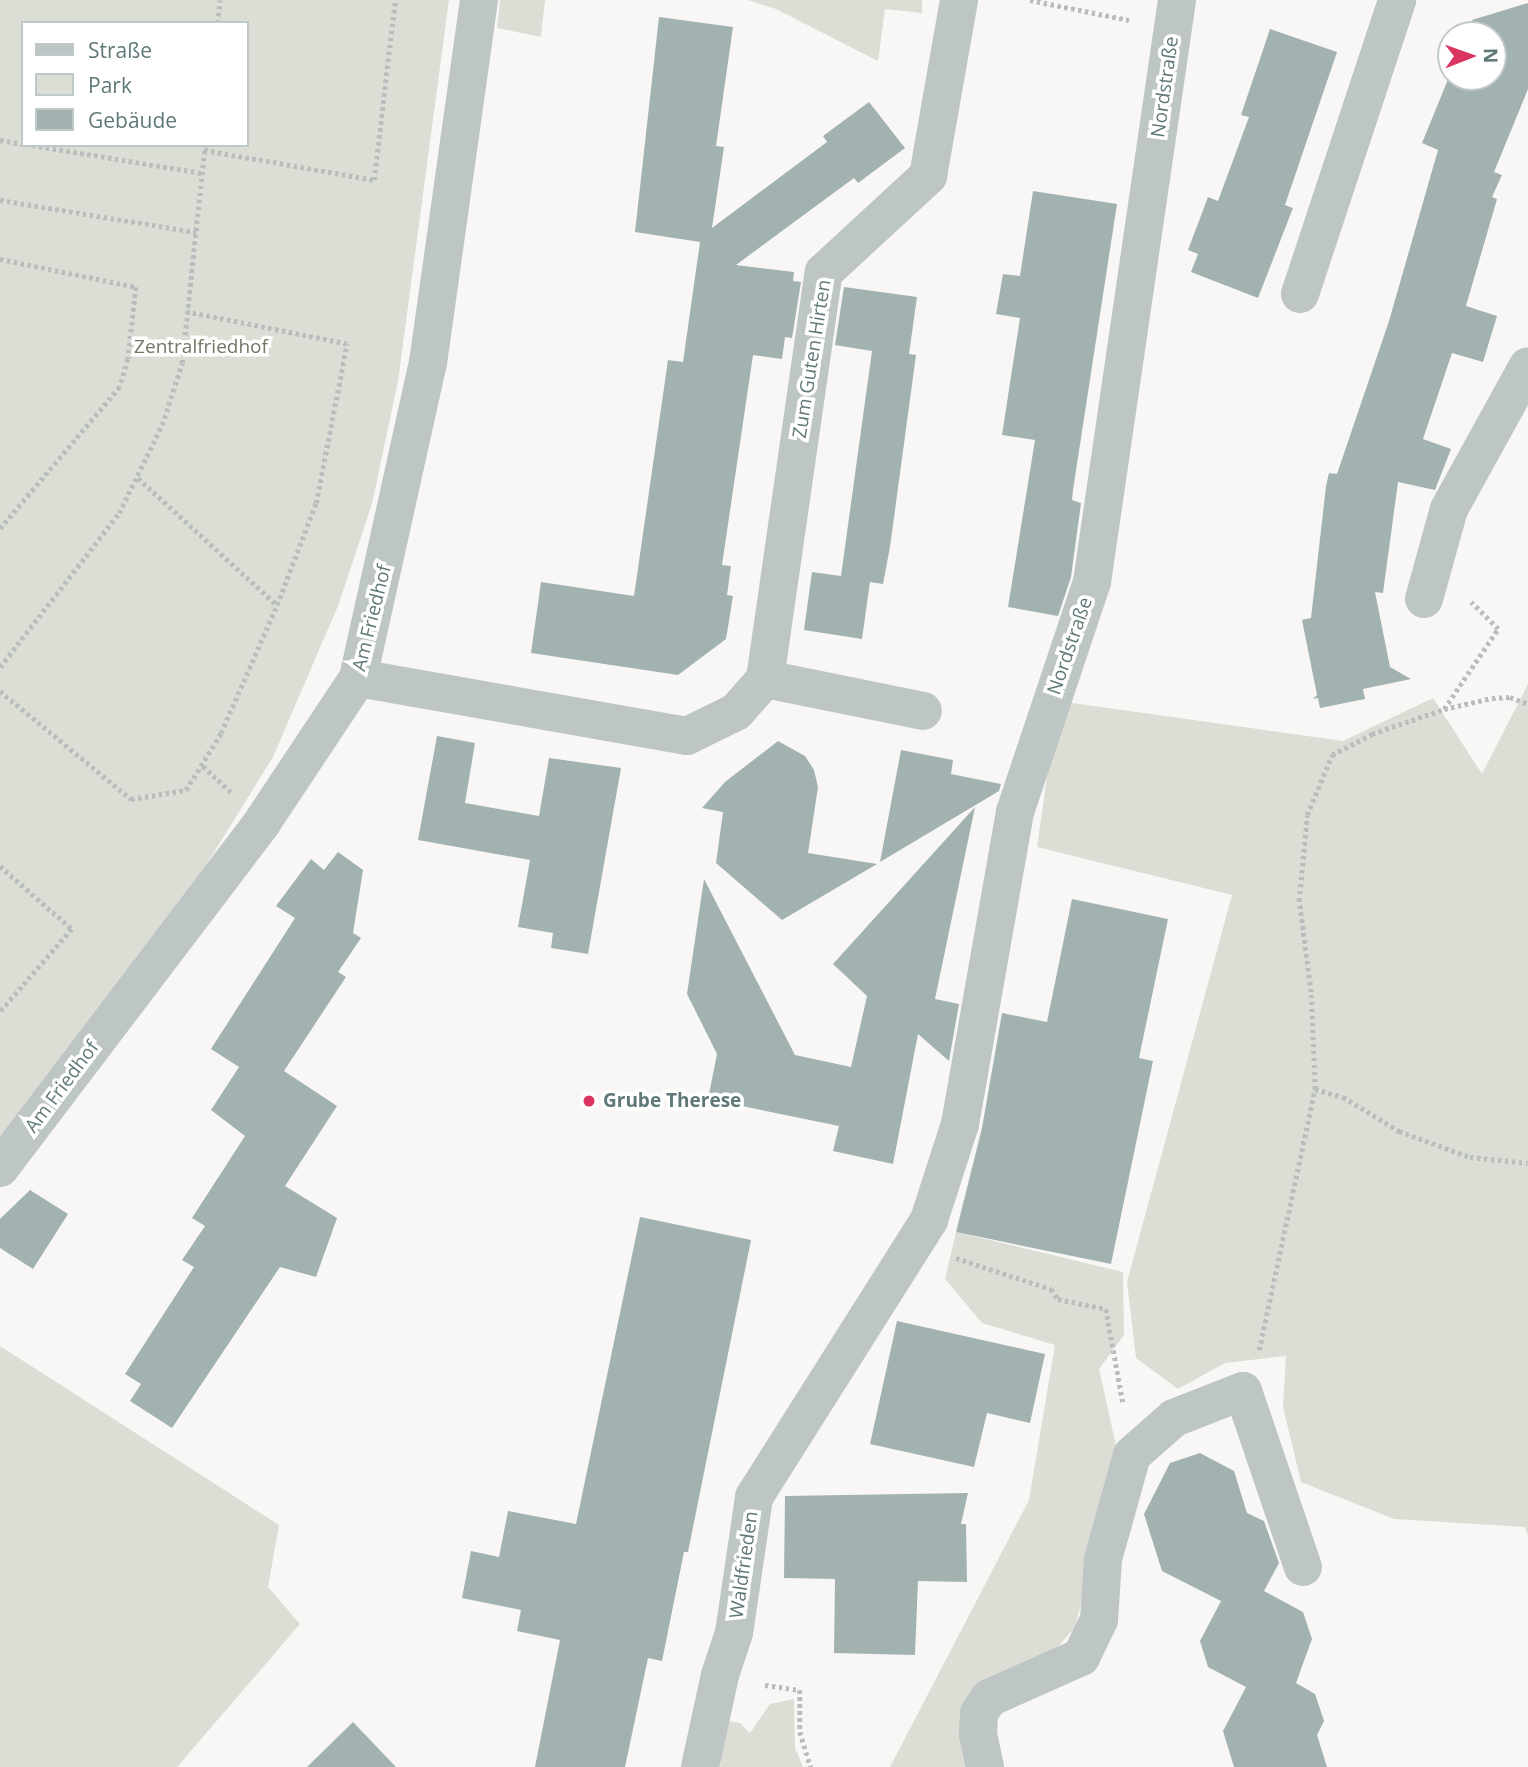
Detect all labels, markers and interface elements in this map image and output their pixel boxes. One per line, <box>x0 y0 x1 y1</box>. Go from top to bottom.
legend <box>21 21 248 147</box>
north arrow <box>1437 21 1507 91</box>
street label: Nordstraße <box>1147 35 1183 139</box>
text: Straße <box>88 36 152 64</box>
text: N <box>1478 48 1504 64</box>
text: Park <box>88 71 132 99</box>
text: Gebäude <box>88 106 177 134</box>
street label: Zum Guten Hirten <box>788 278 836 440</box>
park label: Zentralfriedhof <box>134 336 268 358</box>
street label: Am Friedhof <box>348 563 396 673</box>
street label: Nordstraße <box>1043 594 1097 698</box>
street label: Am Friedhof <box>20 1037 104 1137</box>
place label: Grube Therese <box>603 1090 741 1112</box>
marker: Grube Therese <box>581 1093 597 1109</box>
street label: Waldfrieden <box>725 1510 763 1620</box>

